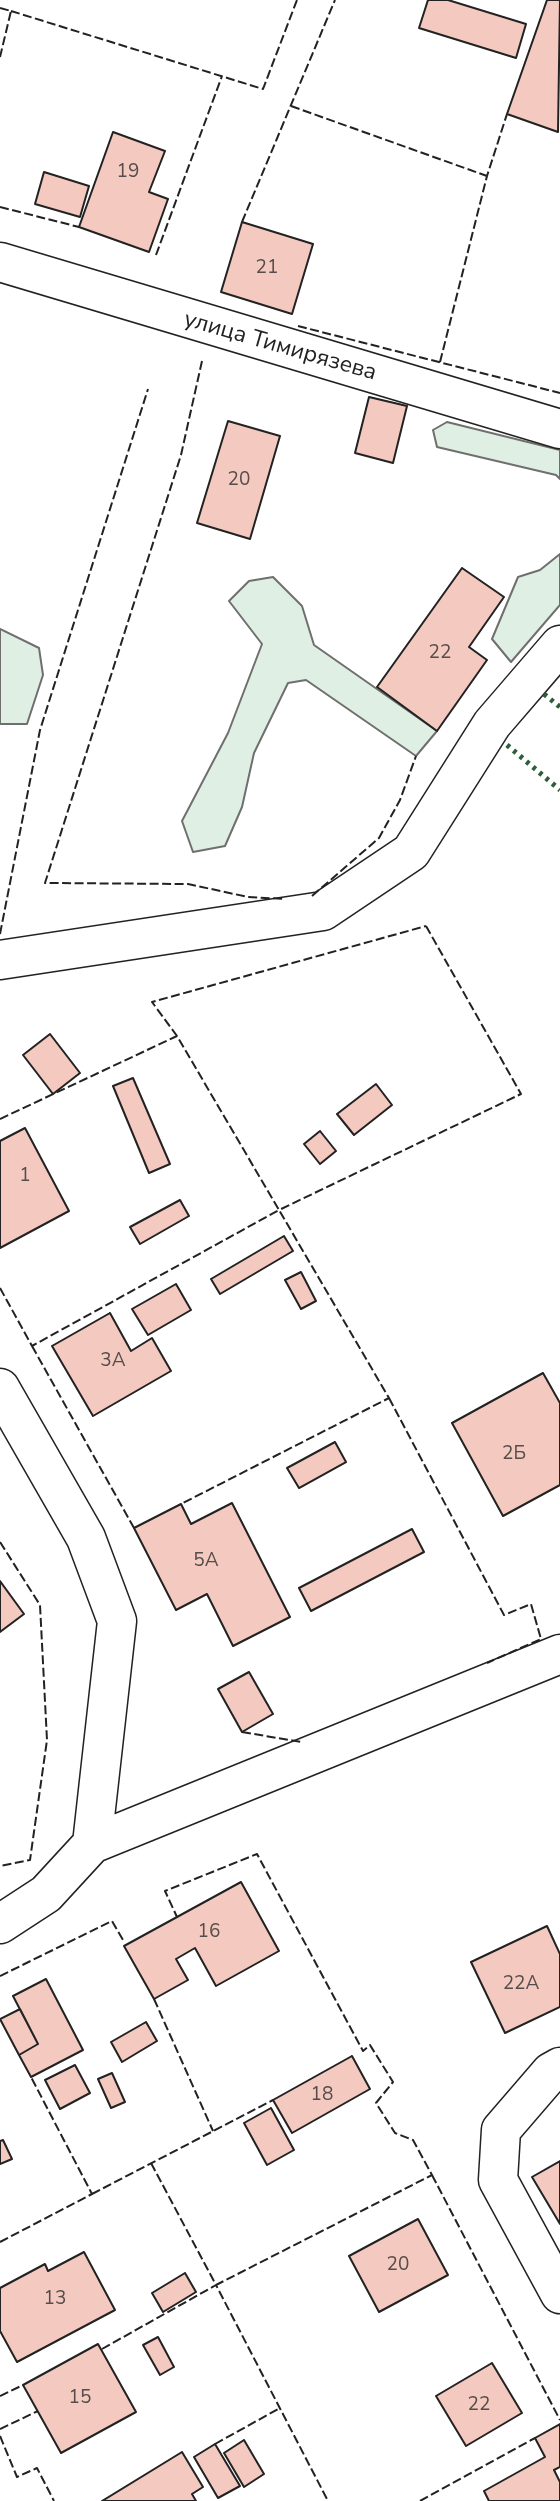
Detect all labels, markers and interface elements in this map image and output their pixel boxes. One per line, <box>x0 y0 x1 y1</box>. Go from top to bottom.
house number: 19 <box>117 161 139 183</box>
house number: 21 <box>256 257 278 279</box>
street label: улица Тимирязева <box>181 306 379 388</box>
house number: 20 <box>228 469 250 491</box>
house number: 22 <box>429 642 451 664</box>
house number: 1 <box>19 1165 31 1187</box>
house number: 3А <box>100 1350 126 1372</box>
house number: 2Б <box>502 1443 526 1465</box>
house number: 5А <box>193 1550 219 1572</box>
house number: 16 <box>198 1921 220 1943</box>
house number: 22А <box>503 1973 539 1995</box>
house number: 18 <box>311 2084 333 2106</box>
house number: 20 <box>387 2254 409 2276</box>
house number: 13 <box>44 2288 66 2310</box>
house number: 15 <box>69 2387 91 2409</box>
house number: 22 <box>468 2394 490 2416</box>

